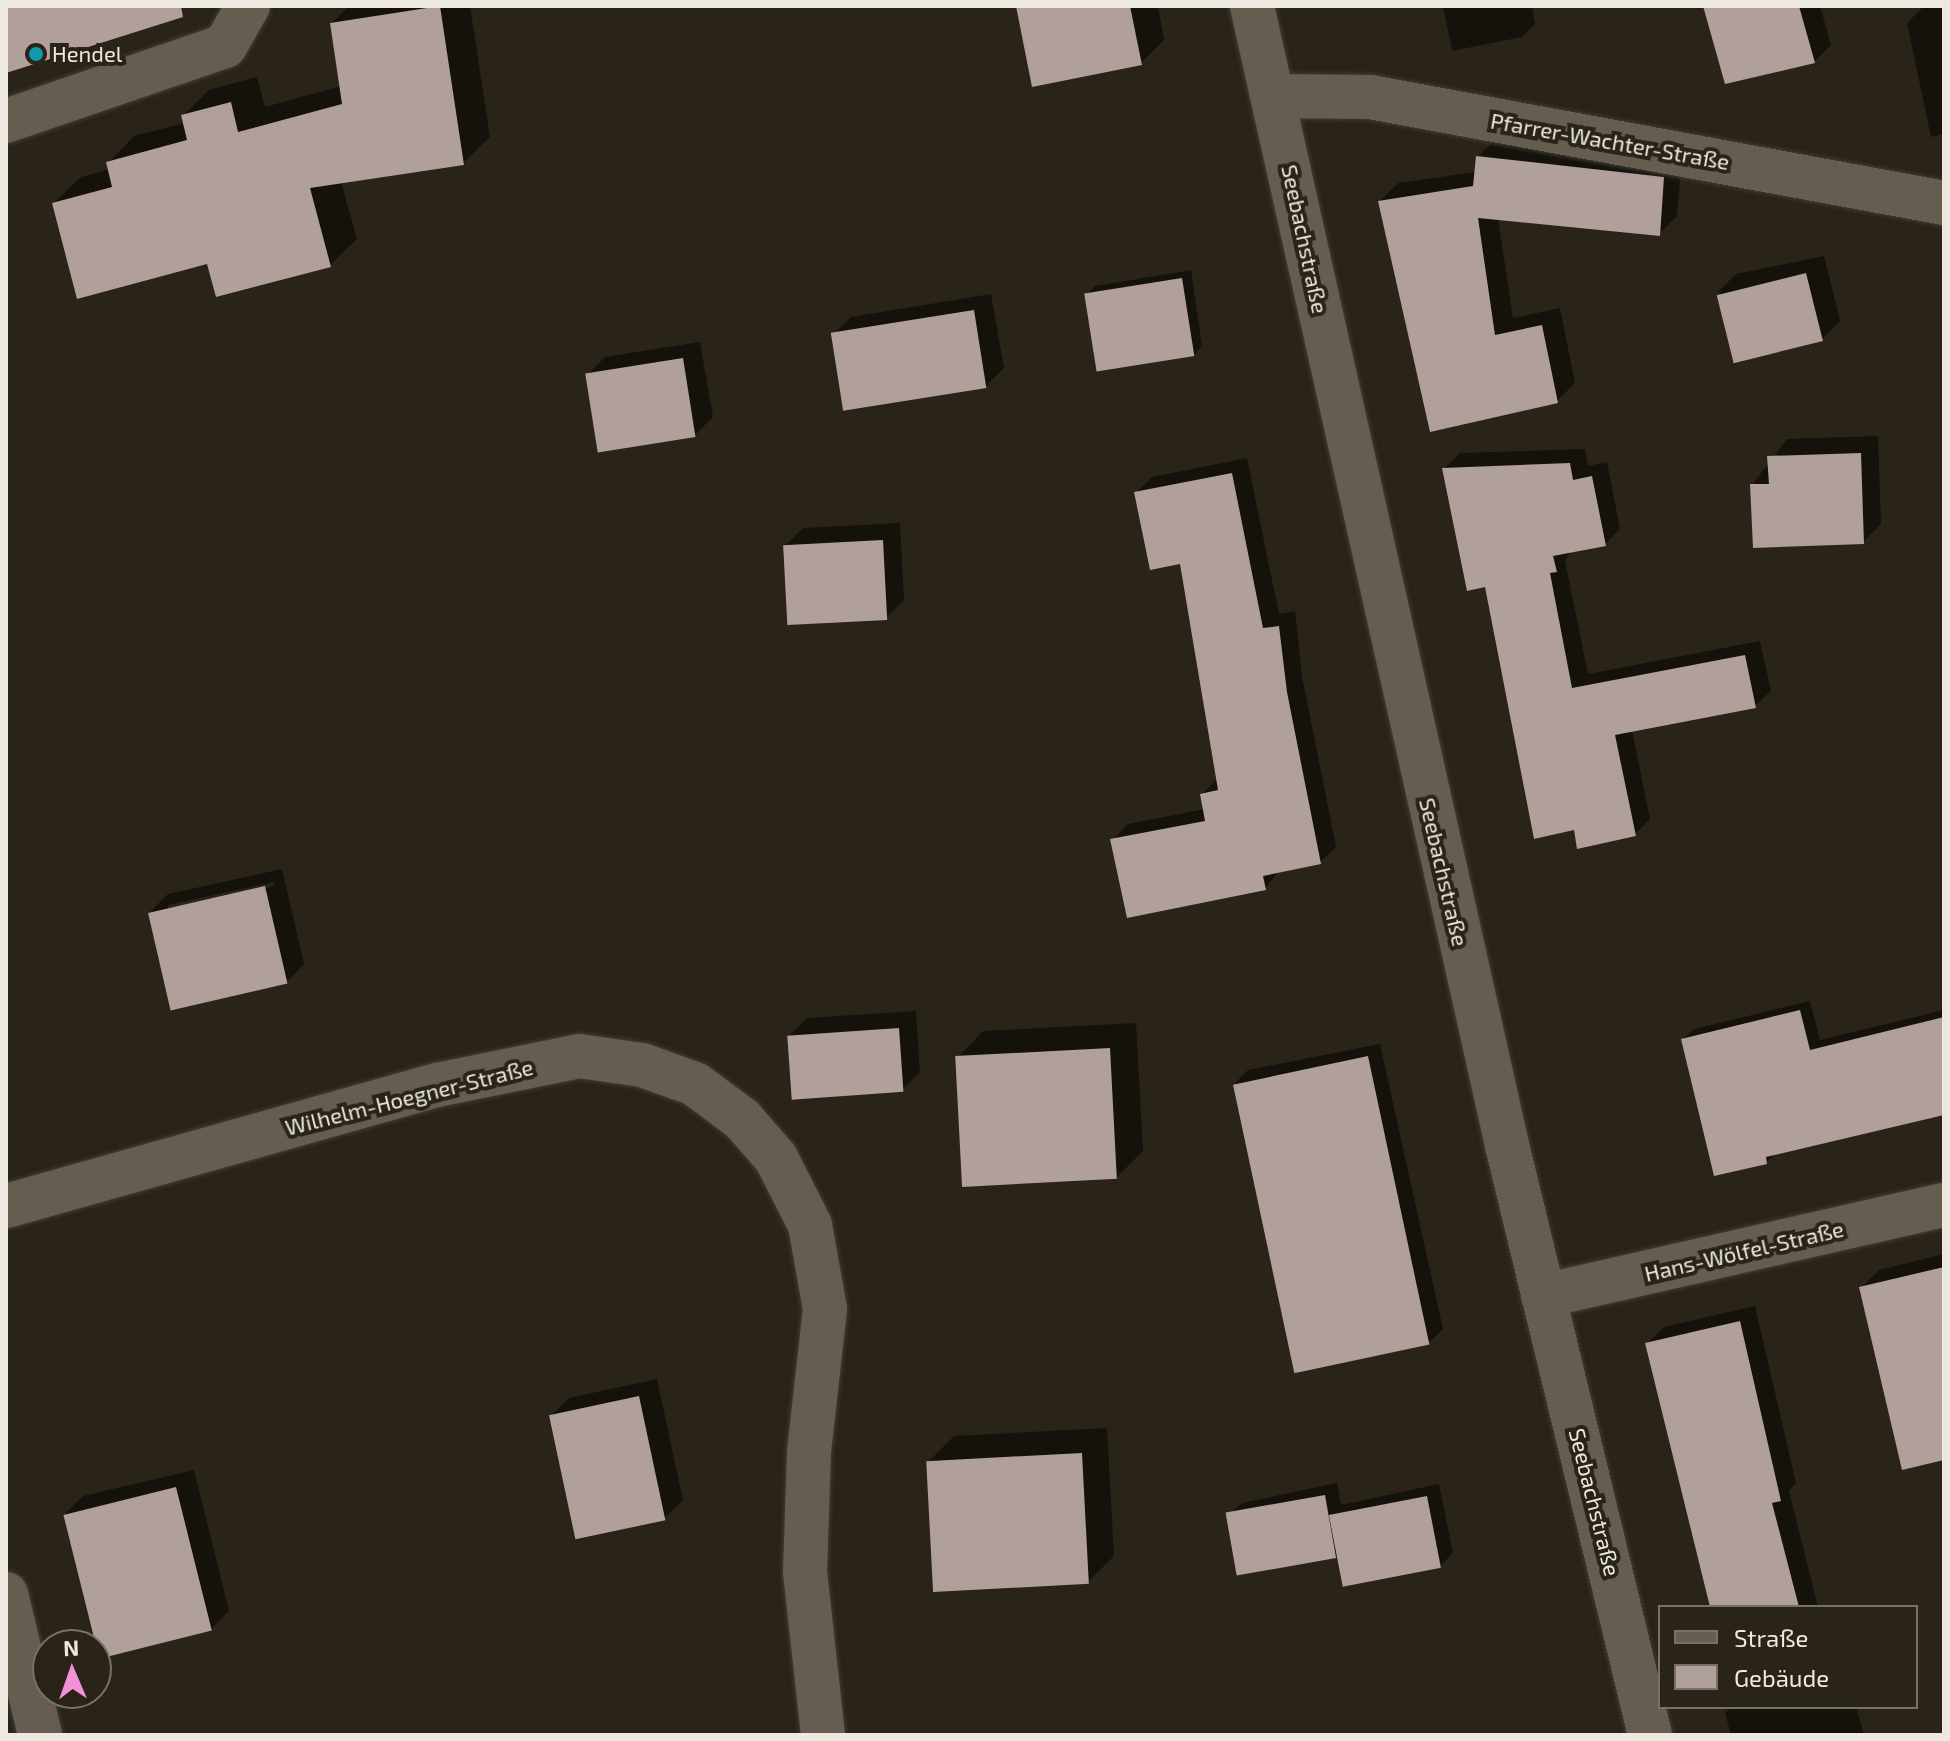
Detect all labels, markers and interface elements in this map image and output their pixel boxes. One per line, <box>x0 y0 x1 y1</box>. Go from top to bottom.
place label: Hendel <box>52 41 122 67</box>
marker: Hendel <box>27 45 45 63</box>
street label: Pfarrer-Wachter-Straße <box>1489 107 1731 175</box>
street label: Seebachstraße <box>1276 162 1334 316</box>
street label: Seebachstraße <box>1414 795 1474 949</box>
street label: Wilhelm-Hoegner-Straße <box>282 1053 536 1141</box>
street label: Hans-Wölfel-Straße <box>1642 1215 1846 1287</box>
street label: Seebachstraße <box>1564 1425 1626 1579</box>
legend <box>1658 1605 1918 1709</box>
text: Straße <box>1734 1623 1808 1652</box>
north arrow <box>32 1629 112 1709</box>
text: N <box>63 1634 80 1660</box>
text: Gebäude <box>1734 1663 1829 1692</box>

